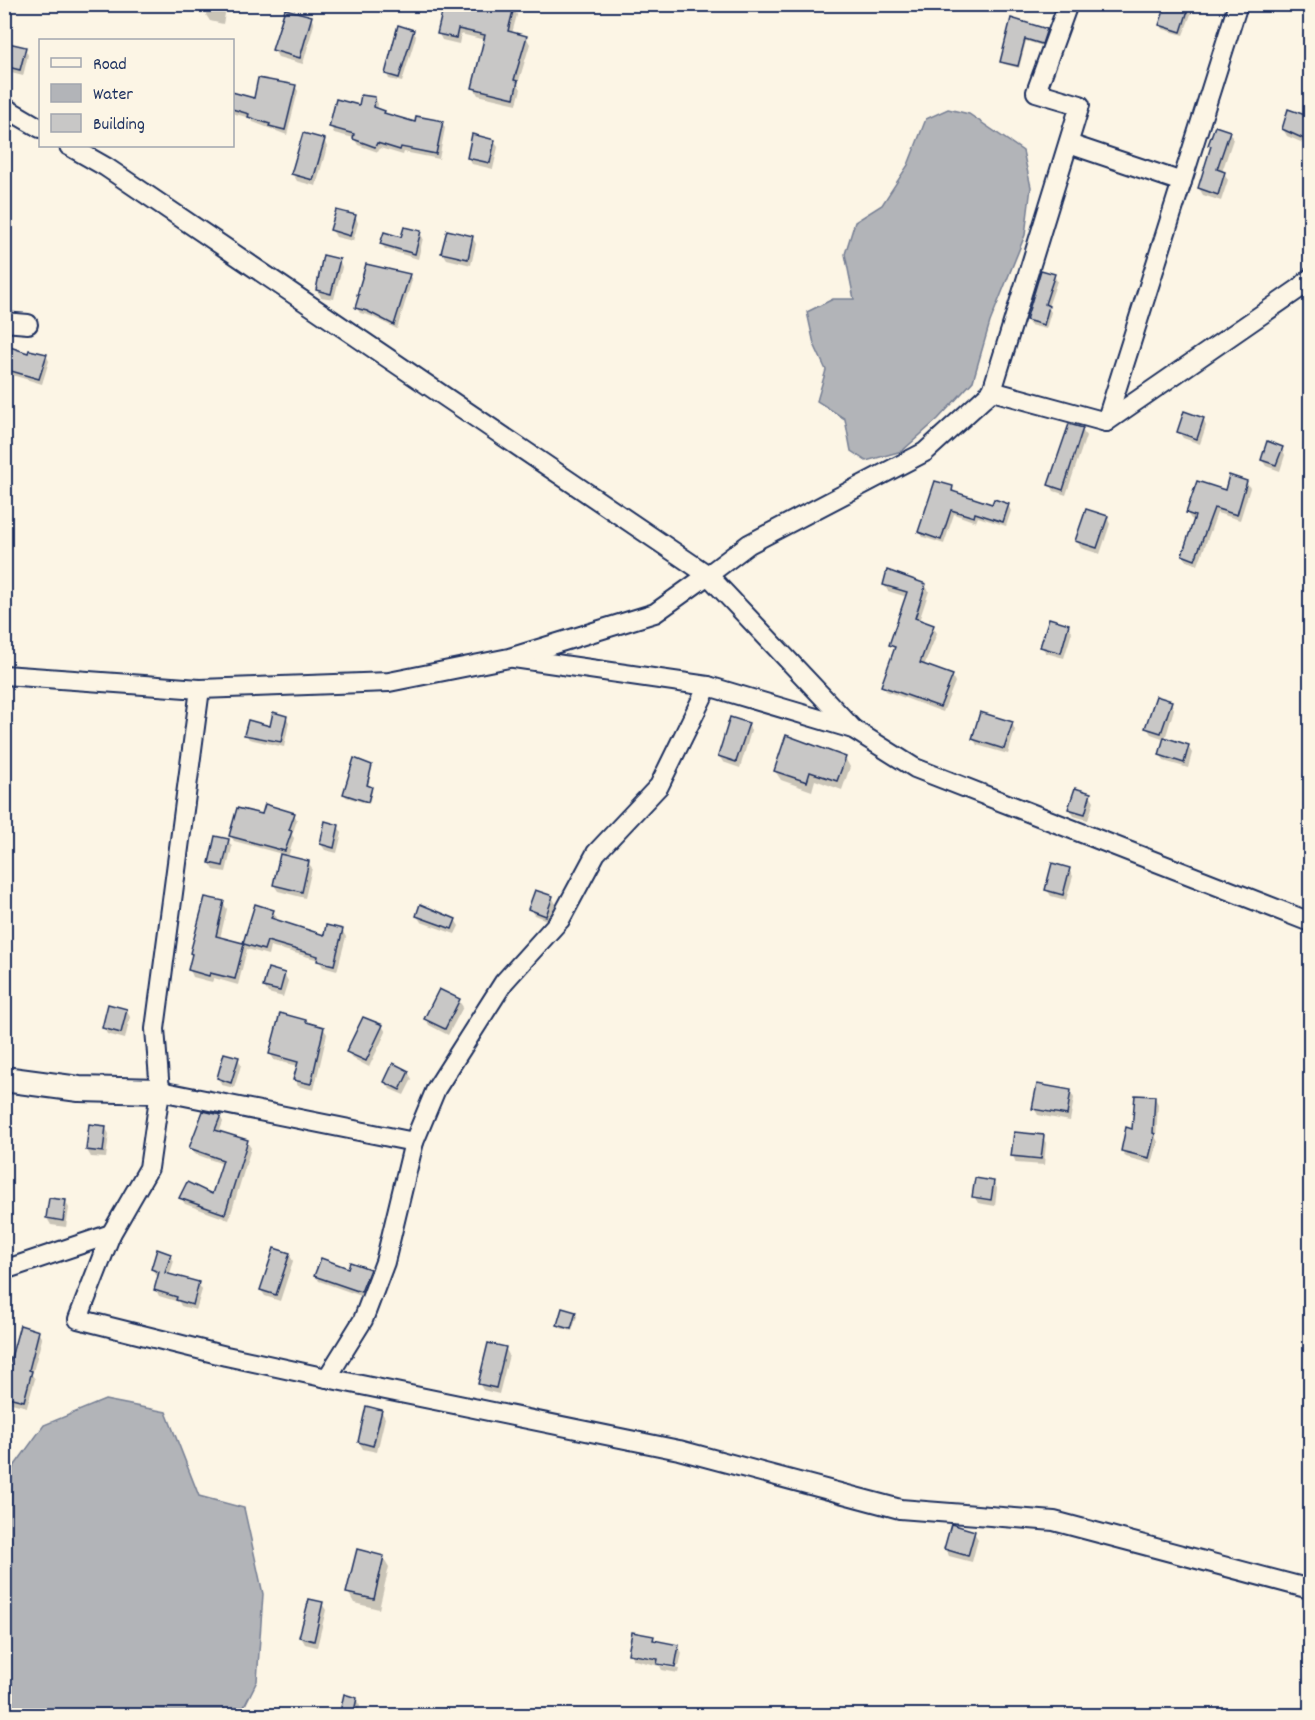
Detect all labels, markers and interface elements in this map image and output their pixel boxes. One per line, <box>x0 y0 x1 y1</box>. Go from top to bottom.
legend <box>39 39 234 147</box>
text: Road <box>93 53 127 78</box>
text: Water <box>93 83 133 108</box>
text: Building <box>93 113 145 138</box>

